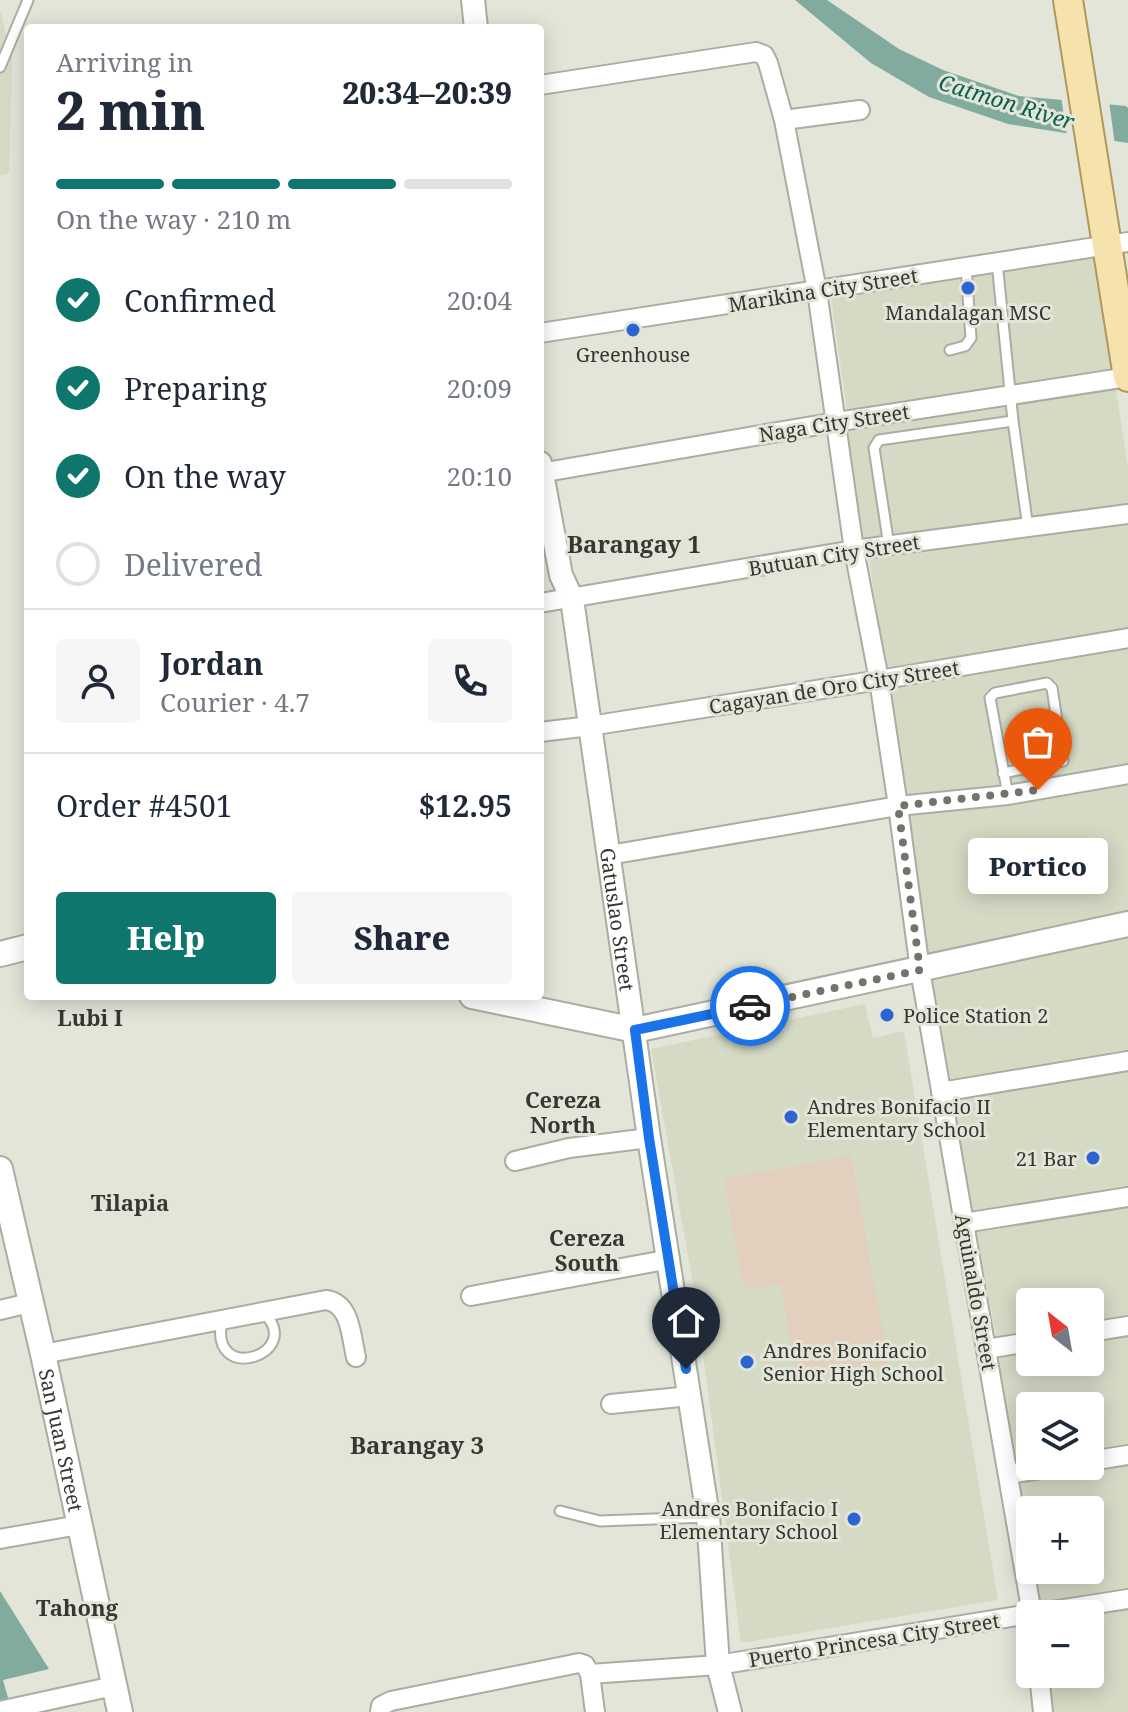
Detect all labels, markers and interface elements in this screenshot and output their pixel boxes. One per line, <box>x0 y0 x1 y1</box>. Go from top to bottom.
text: Arriving in <box>56 44 193 80</box>
water label: Catmon River <box>936 66 1079 136</box>
text: 20:34–20:39 <box>342 72 512 113</box>
text: 2 min <box>56 74 205 145</box>
text: On the way · 210 m <box>56 201 291 237</box>
street label: Marikina City Street <box>726 262 920 318</box>
icon: check <box>56 278 100 322</box>
marker: Mandalagan MSC <box>959 279 977 297</box>
text: Confirmed <box>124 280 276 321</box>
text: 20:04 <box>446 282 512 318</box>
place label: Mandalagan MSC <box>885 299 1051 326</box>
marker: Greenhouse <box>624 321 642 339</box>
place label: Greenhouse <box>576 341 690 368</box>
icon: check <box>56 366 100 410</box>
text: Preparing <box>124 368 267 409</box>
text: 20:09 <box>446 370 512 406</box>
street label: Naga City Street <box>757 398 911 448</box>
icon: check <box>56 454 100 498</box>
text: On the way <box>124 456 286 497</box>
text: 20:10 <box>446 458 512 494</box>
district label: Barangay 1 <box>567 527 701 560</box>
street label: Butuan City Street <box>747 528 921 582</box>
text: Delivered <box>124 544 263 585</box>
button: person <box>56 639 140 723</box>
button: phone <box>428 639 512 723</box>
text: Jordan <box>160 643 263 684</box>
street label: Cagayan de Oro City Street <box>707 654 961 720</box>
text: Courier · 4.7 <box>160 684 310 720</box>
pin <box>1004 708 1072 790</box>
icon: bag <box>1016 720 1060 764</box>
text: Order #4501 <box>56 785 233 826</box>
text: $12.95 <box>418 785 512 826</box>
callout: Portico <box>968 838 1108 894</box>
street label: Gatuslao Street <box>594 846 641 993</box>
text: Portico <box>989 848 1087 884</box>
button: Help <box>56 892 276 984</box>
button: Share <box>292 892 512 984</box>
courier <box>710 966 790 1046</box>
icon: car <box>728 984 772 1028</box>
district label: Lubi I <box>57 1002 123 1032</box>
place label: Police Station 2 <box>903 1002 1048 1029</box>
marker: Police Station 2 <box>878 1006 896 1024</box>
district label: Cereza North <box>525 1084 601 1139</box>
place label: Andres Bonifacio II Elementary School <box>807 1093 991 1143</box>
marker: Andres Bonifacio II Elementary School <box>782 1108 800 1126</box>
place label: 21 Bar <box>1016 1145 1078 1172</box>
marker: 21 Bar <box>1084 1149 1102 1167</box>
district label: Tilapia <box>91 1187 169 1217</box>
street label: Aguinaldo Street <box>949 1211 1003 1373</box>
district label: Cereza South <box>549 1222 625 1277</box>
pin <box>652 1287 720 1369</box>
north arrow <box>1016 1288 1104 1376</box>
map controls <box>1016 1288 1104 1688</box>
icon: home <box>664 1299 708 1343</box>
place label: Andres Bonifacio Senior High School <box>763 1337 944 1387</box>
marker: Andres Bonifacio Senior High School <box>738 1353 756 1371</box>
street label: San Juan Street <box>33 1366 90 1514</box>
button: layers <box>1016 1392 1104 1480</box>
district label: Barangay 3 <box>350 1428 484 1461</box>
place label: Andres Bonifacio I Elementary School <box>659 1495 838 1545</box>
button: + <box>1016 1496 1104 1584</box>
marker: Andres Bonifacio I Elementary School <box>845 1510 863 1528</box>
district label: Tahong <box>36 1592 119 1622</box>
button: − <box>1016 1600 1104 1688</box>
street label: Puerto Princesa City Street <box>747 1607 1001 1673</box>

